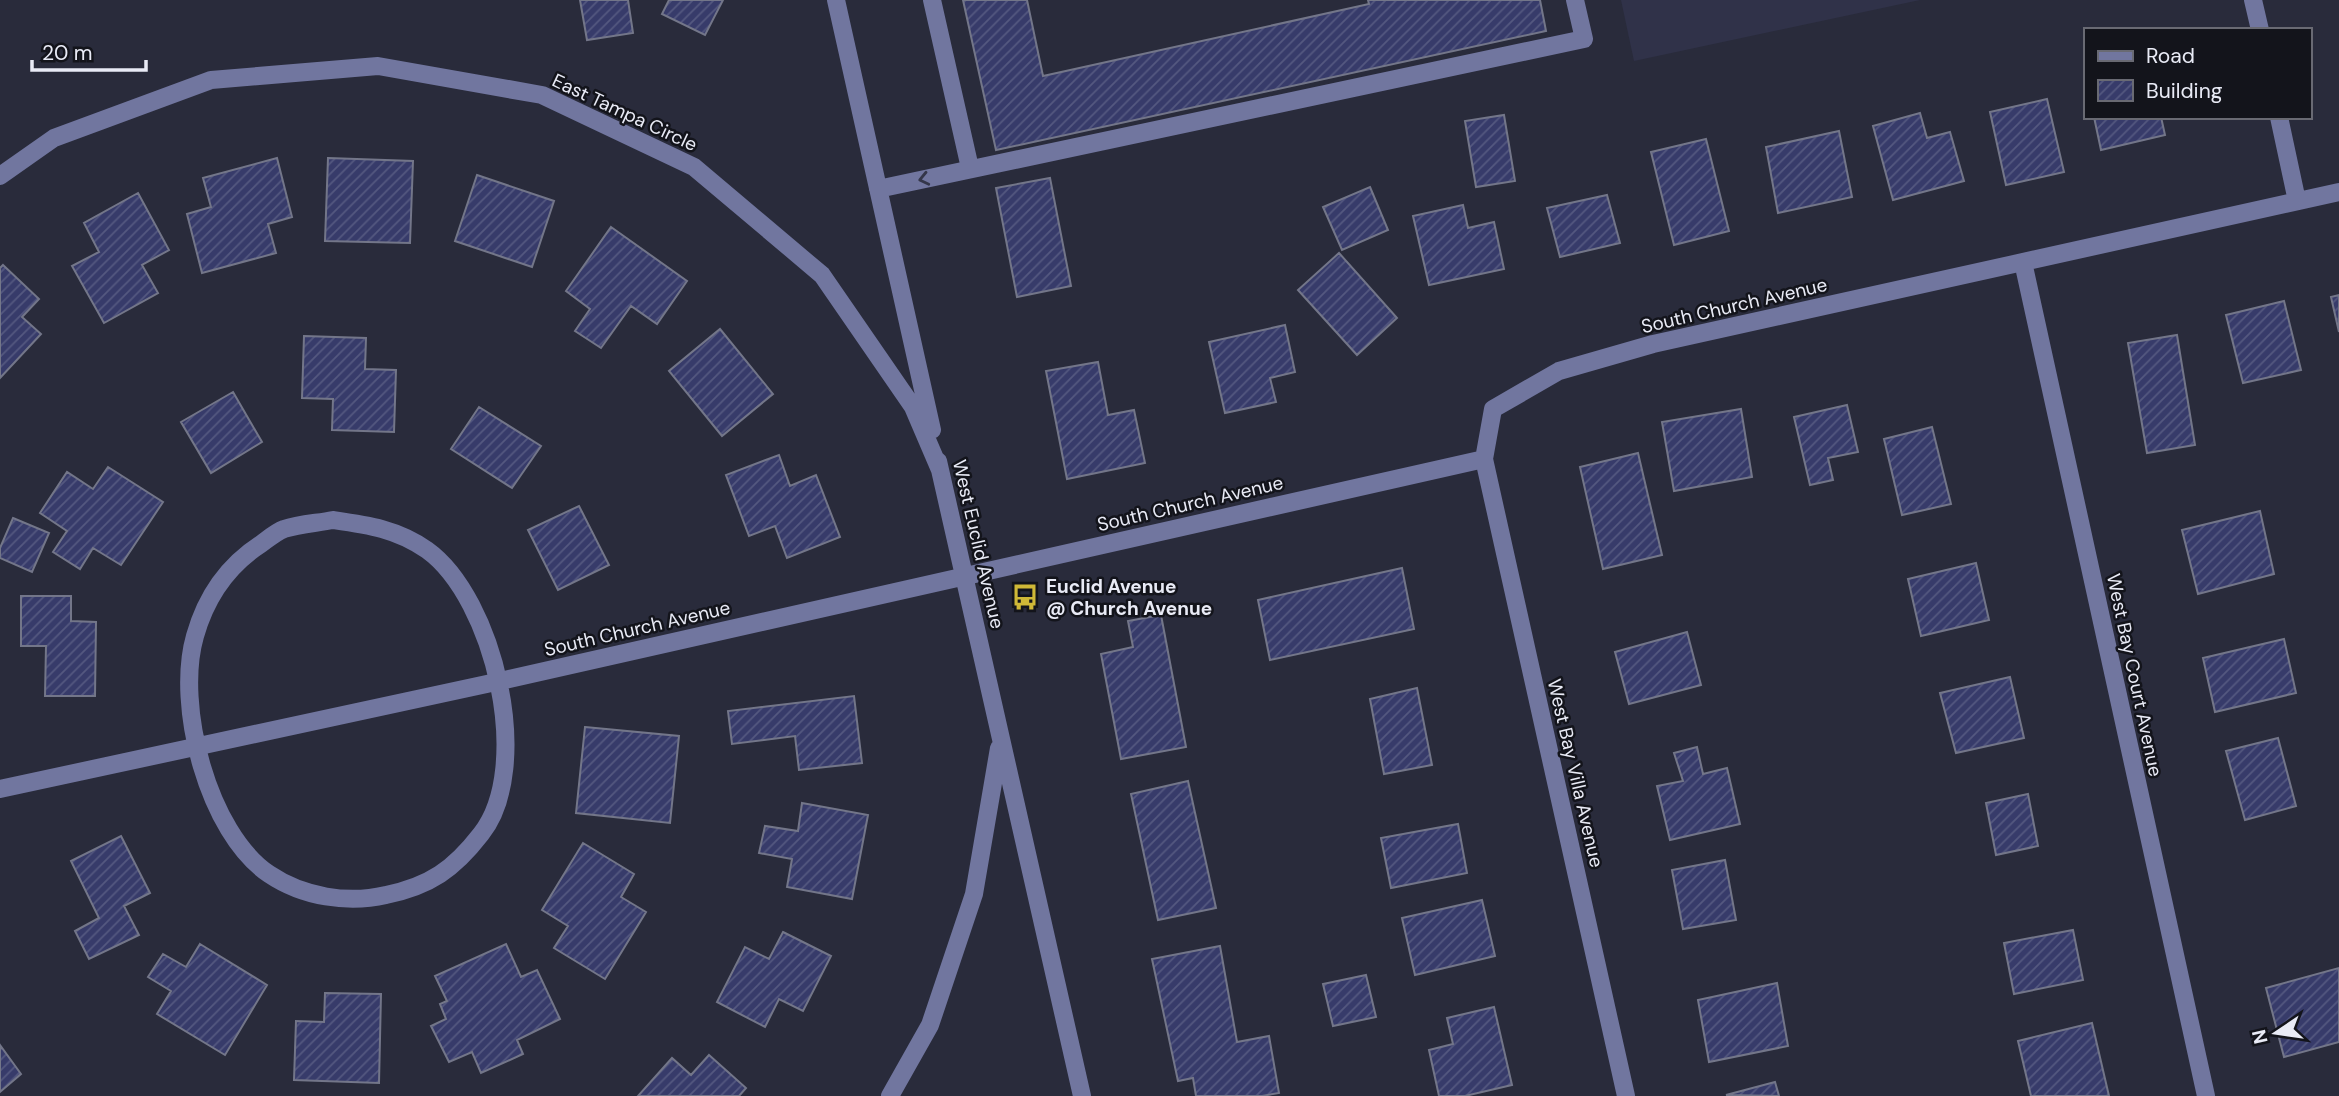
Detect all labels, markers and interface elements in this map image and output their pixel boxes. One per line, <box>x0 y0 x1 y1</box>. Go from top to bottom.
scale bar <box>32 28 145 72</box>
legend <box>2084 28 2311 119</box>
text: 20 m <box>42 39 93 67</box>
text: Road <box>2146 42 2195 70</box>
street label: East Tampa Circle <box>548 68 701 157</box>
text: Building <box>2146 77 2223 105</box>
one-way arrow <box>918 170 930 185</box>
street label: South Church Avenue <box>1639 272 1830 339</box>
street label: West Euclid Avenue <box>947 457 1010 631</box>
street label: South Church Avenue <box>1095 470 1286 537</box>
street label: West Bay Court Avenue <box>2101 571 2168 779</box>
place label: Euclid Avenue @ Church Avenue <box>1046 574 1212 621</box>
bus stop icon: Euclid Avenue @ Church Avenue <box>1010 582 1040 612</box>
street label: South Church Avenue <box>542 595 733 662</box>
street label: West Bay Villa Avenue <box>1542 676 1609 870</box>
north arrow <box>2241 998 2311 1068</box>
text: N <box>2246 1027 2274 1046</box>

